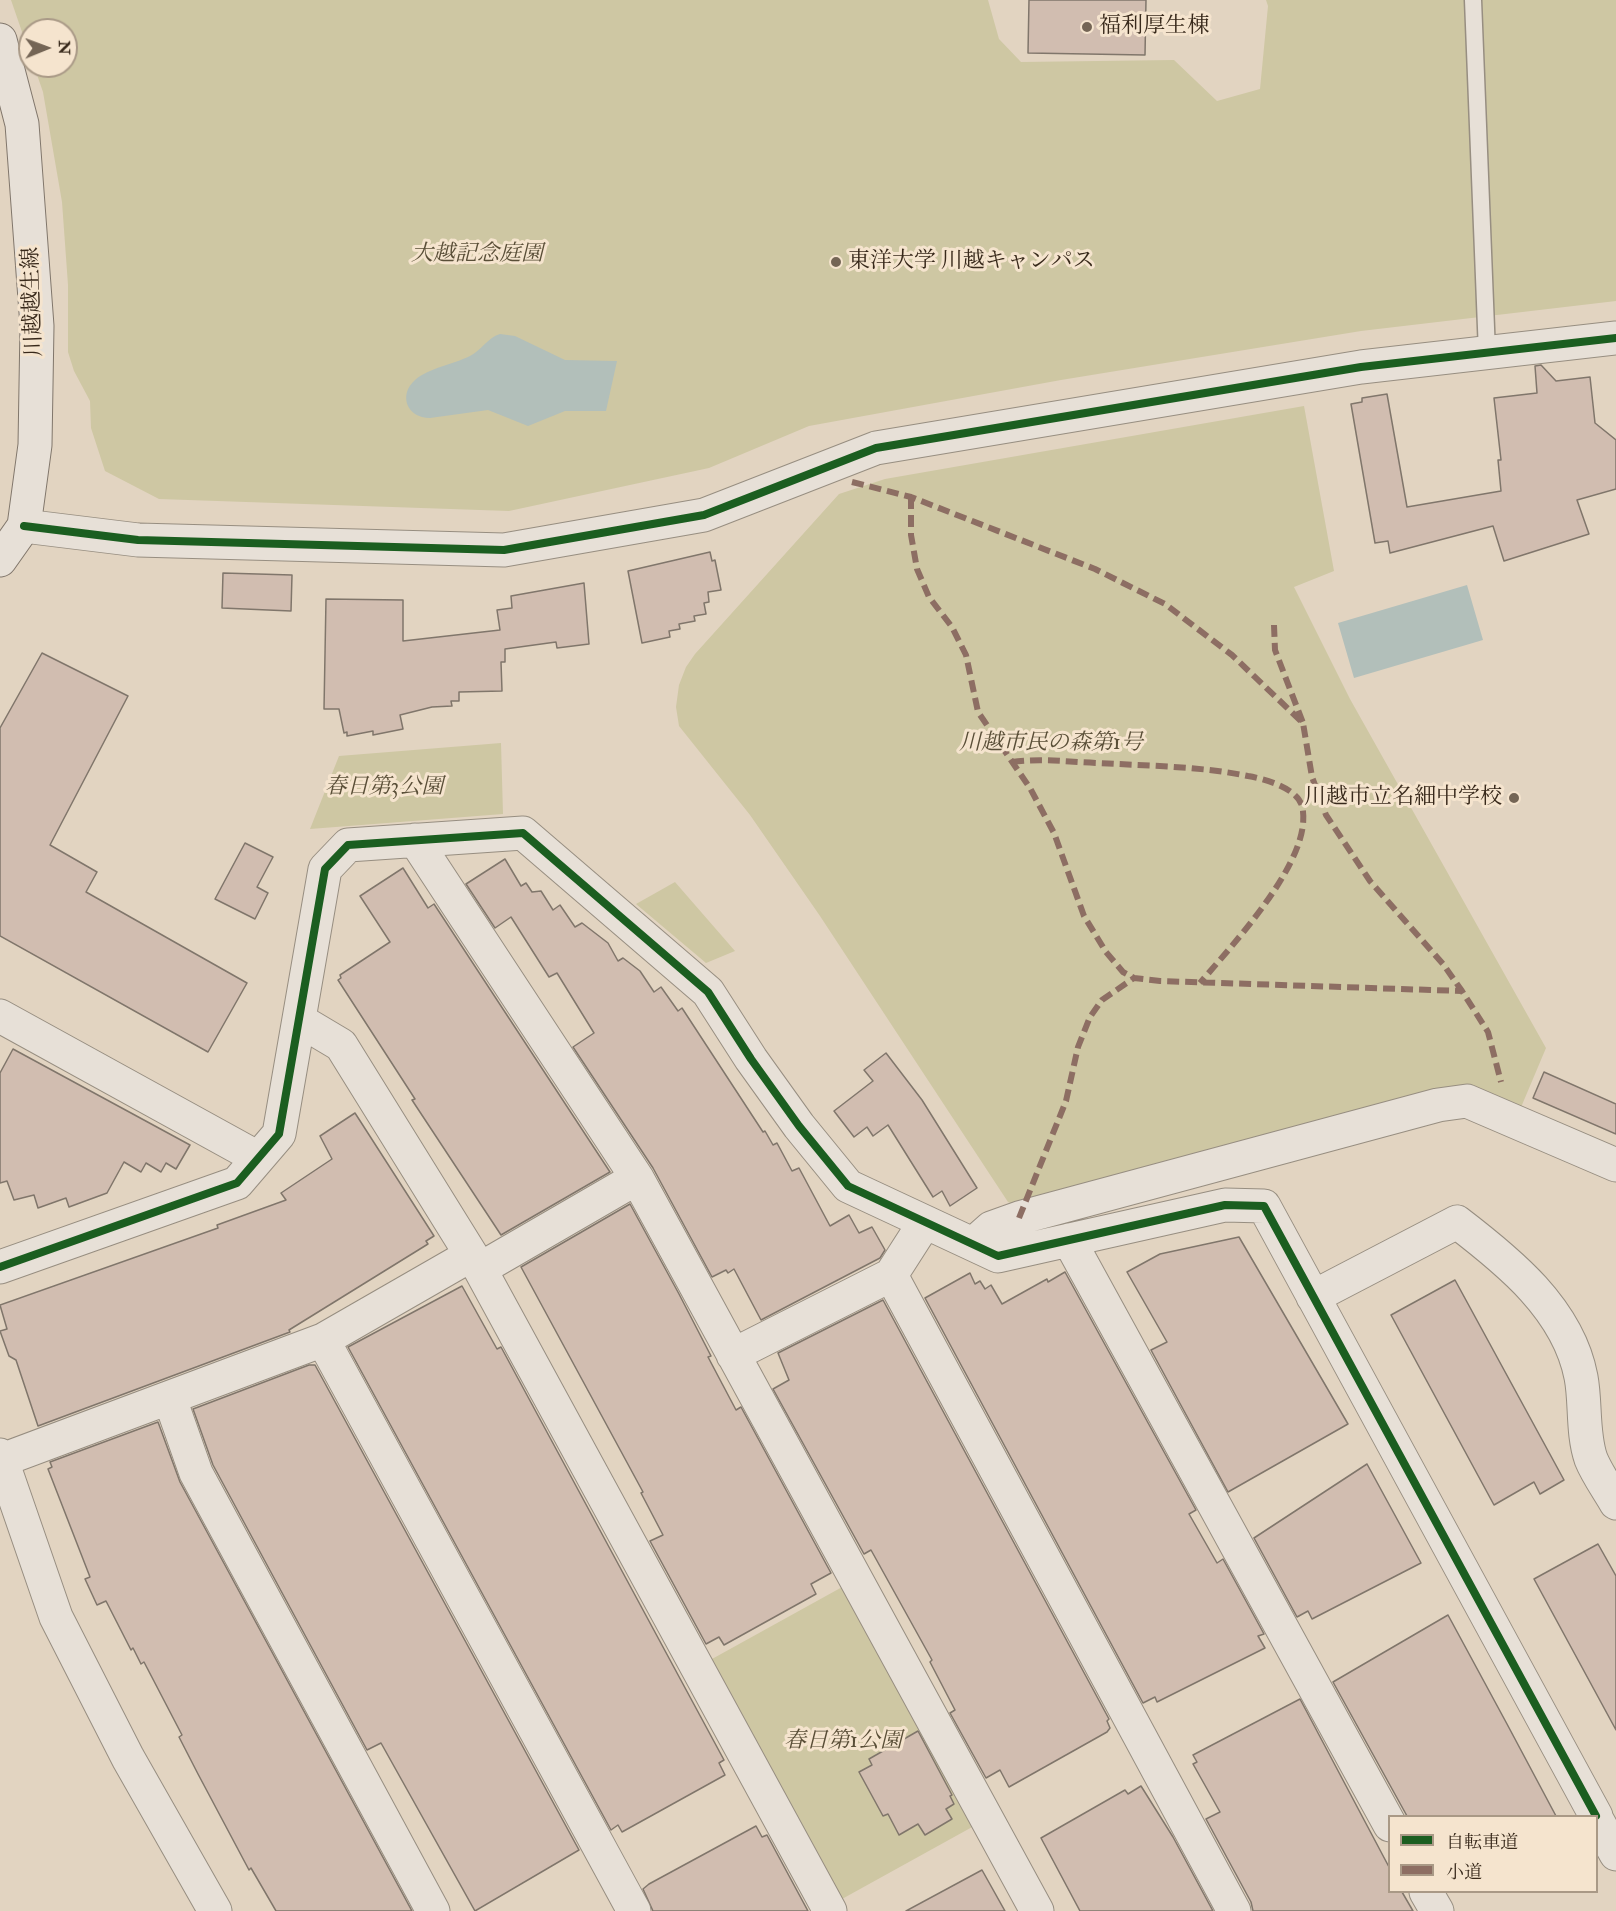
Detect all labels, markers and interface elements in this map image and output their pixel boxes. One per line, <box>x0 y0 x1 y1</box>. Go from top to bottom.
place label: 福利厚生棟 <box>1099 14 1209 40</box>
north arrow <box>18 18 78 78</box>
marker: 福利厚生棟 <box>1080 20 1094 34</box>
text: N <box>54 40 74 55</box>
park label: 大越記念庭園 <box>411 242 543 268</box>
street label: 川越越生線 <box>19 247 49 357</box>
place label: 東洋大学 川越キャンパス <box>848 249 1095 275</box>
marker: 東洋大学 川越キャンパス <box>829 255 843 269</box>
park label: 川越市民の森第1号 <box>959 731 1143 757</box>
park label: 春日第3公園 <box>325 775 443 801</box>
place label: 川越市立名細中学校 <box>1304 785 1502 811</box>
marker: 川越市立名細中学校 <box>1507 791 1521 805</box>
park label: 春日第1公園 <box>784 1729 902 1755</box>
legend <box>1388 1815 1598 1893</box>
text: 自転車道 <box>1446 1831 1518 1854</box>
text: 小道 <box>1446 1861 1482 1884</box>

